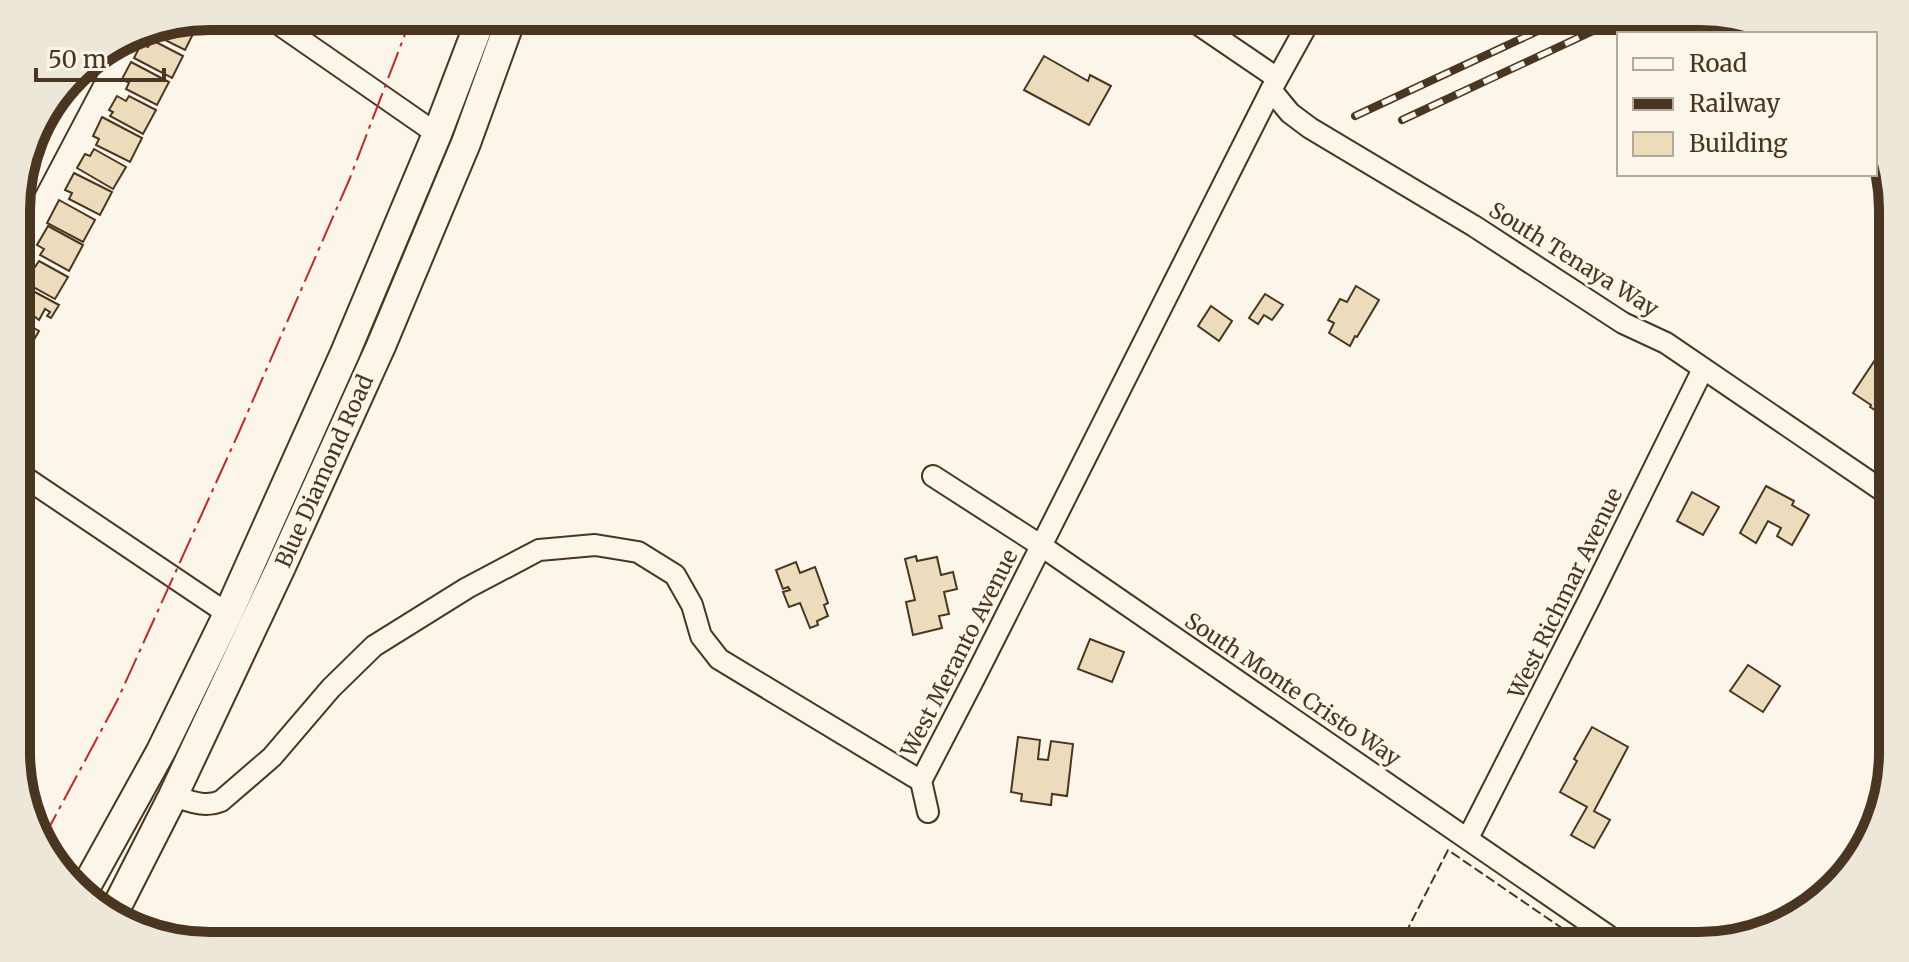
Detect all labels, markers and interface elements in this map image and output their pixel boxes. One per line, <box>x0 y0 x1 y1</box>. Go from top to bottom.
scale bar <box>36 32 164 82</box>
legend <box>1617 32 1877 176</box>
text: 50 m <box>48 44 107 75</box>
text: Road <box>1689 48 1747 79</box>
text: Railway <box>1689 88 1780 119</box>
text: Building <box>1689 128 1788 159</box>
street label: South Tenaya Way <box>1484 196 1664 323</box>
street label: Blue Diamond Road <box>269 370 379 572</box>
street label: West Richmar Avenue <box>1501 483 1628 704</box>
street label: West Meranto Avenue <box>894 544 1024 762</box>
street label: South Monte Cristo Way <box>1180 606 1407 772</box>

